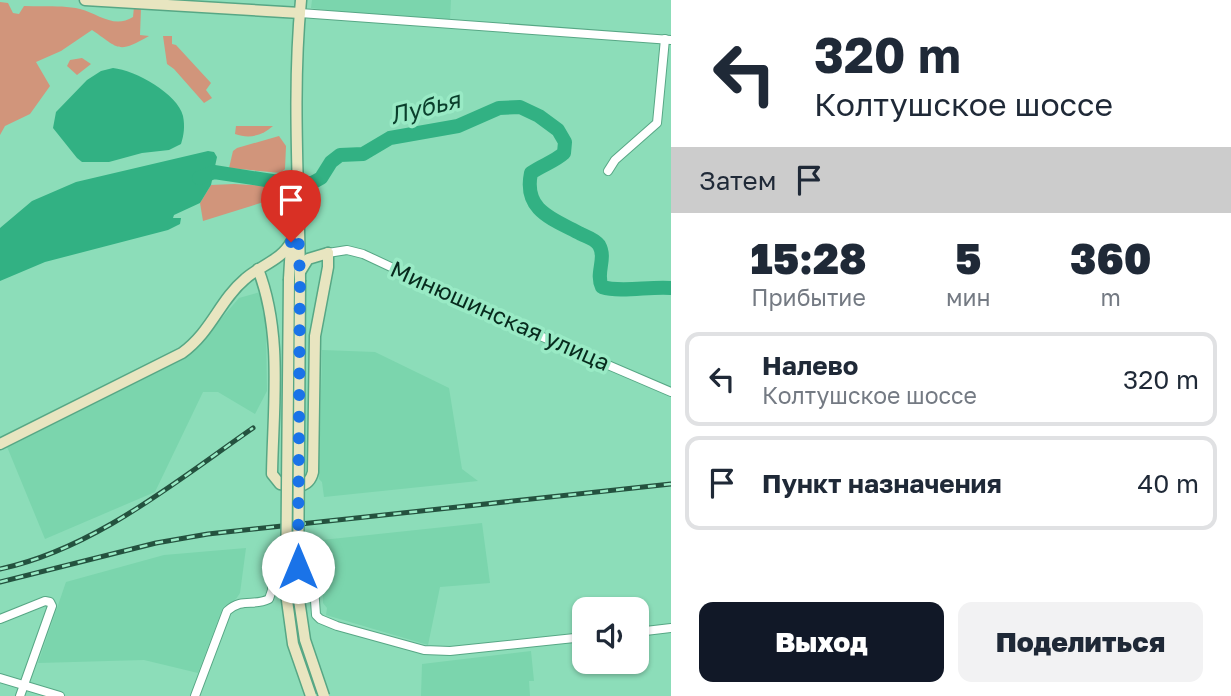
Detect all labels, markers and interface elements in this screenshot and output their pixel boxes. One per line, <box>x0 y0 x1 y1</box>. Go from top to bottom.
text: 320 m <box>814 25 961 84</box>
icon: left <box>699 28 790 119</box>
water label: Лубья <box>387 84 464 130</box>
text: Колтушское шоссе <box>814 85 1113 123</box>
icon: arrive <box>790 161 828 199</box>
text: Затем <box>699 165 776 196</box>
pin <box>261 170 321 242</box>
icon: arrive <box>272 181 310 219</box>
text: 15:28 <box>750 233 867 283</box>
text: 5 <box>955 233 982 283</box>
text: 360 <box>1070 233 1152 283</box>
street label: Минюшинская улица <box>386 254 614 376</box>
text: Прибытие <box>751 283 866 311</box>
text: мин <box>946 283 991 311</box>
text: m <box>1101 283 1121 311</box>
text: Налево <box>762 350 858 381</box>
icon: left <box>703 360 741 398</box>
text: 320 m <box>1123 364 1199 395</box>
text: Колтушское шоссе <box>762 381 977 409</box>
icon: arrive <box>703 464 741 502</box>
text: Пункт назначения <box>762 468 1002 499</box>
text: 40 m <box>1138 468 1199 499</box>
position arrow <box>261 530 335 604</box>
map controls <box>572 597 649 674</box>
button: sound <box>572 597 649 674</box>
button: Выход <box>699 602 944 682</box>
button: Поделиться <box>958 602 1203 682</box>

